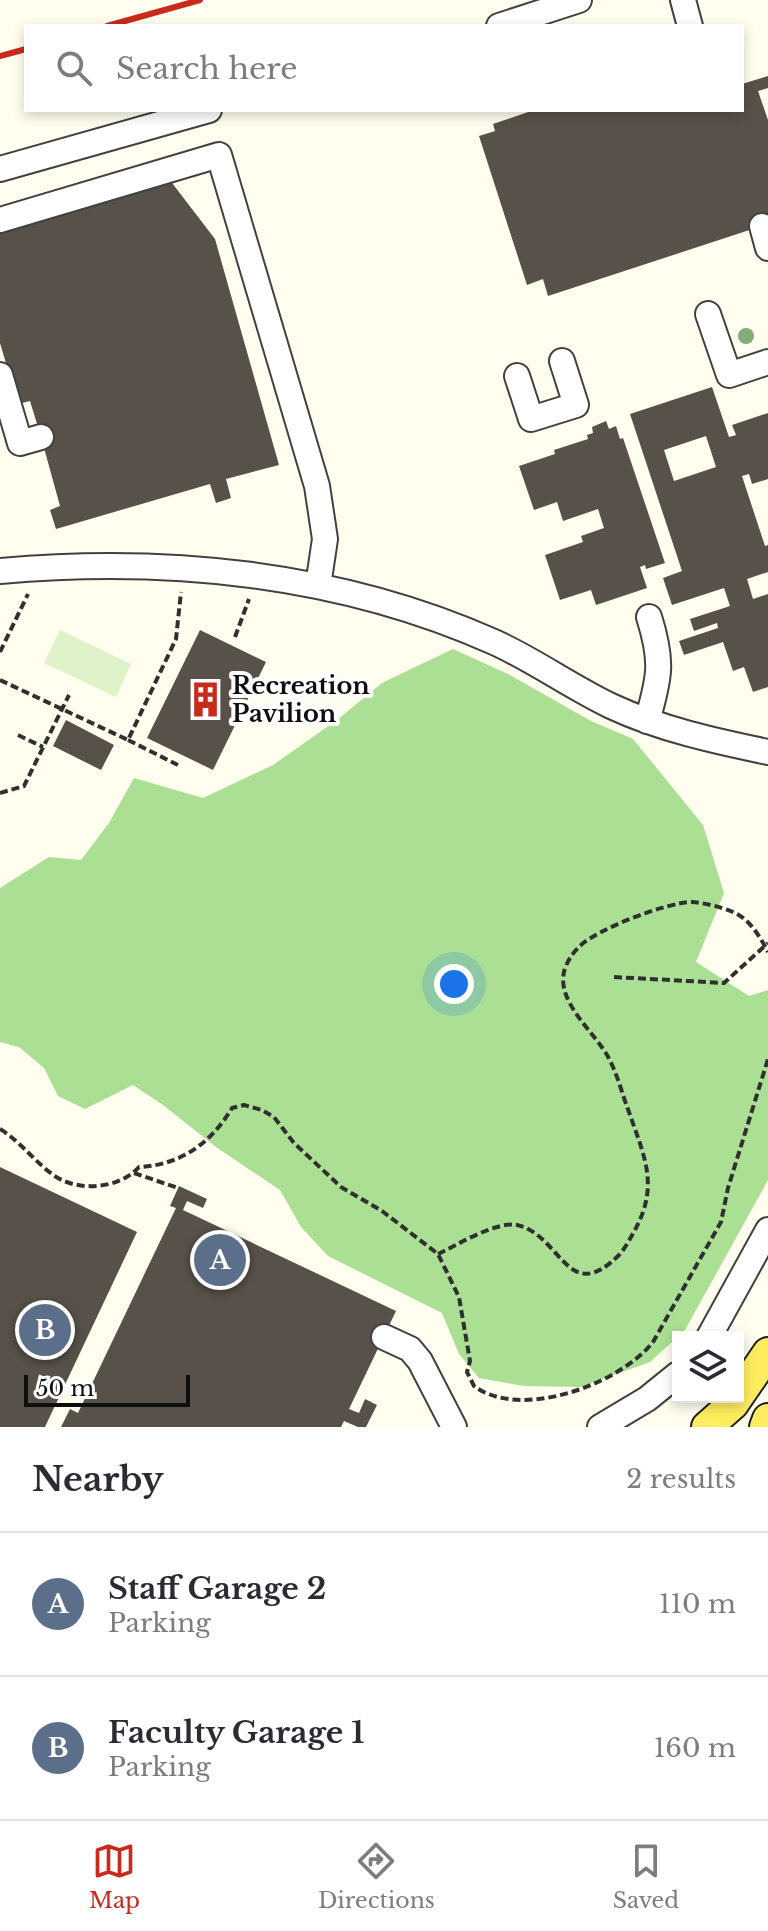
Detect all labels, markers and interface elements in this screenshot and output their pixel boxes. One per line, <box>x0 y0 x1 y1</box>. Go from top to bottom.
search box <box>24 24 744 112</box>
icon: search <box>52 46 96 90</box>
text: Search here <box>116 50 297 87</box>
place label: Recreation Pavilion <box>232 671 370 728</box>
building icon: Recreation Pavilion <box>187 681 225 719</box>
your location <box>434 964 474 1004</box>
pin: A <box>194 1230 246 1290</box>
pin: B <box>19 1300 71 1360</box>
map controls <box>672 1331 744 1403</box>
button: layers <box>672 1331 744 1403</box>
scale bar <box>24 1371 190 1407</box>
text: 50 m <box>36 1375 94 1402</box>
text: Nearby <box>32 1458 164 1500</box>
text: 2 results <box>626 1463 736 1495</box>
text: Staff Garage 2 <box>108 1570 326 1607</box>
text: A <box>47 1588 69 1620</box>
text: 110 m <box>659 1588 736 1620</box>
text: Parking <box>108 1607 211 1639</box>
text: Faculty Garage 1 <box>108 1714 364 1751</box>
text: B <box>48 1732 68 1764</box>
text: 160 m <box>654 1732 736 1764</box>
text: Parking <box>108 1751 211 1783</box>
tab: Map <box>89 1839 140 1914</box>
tab: Directions <box>318 1839 435 1914</box>
tab: Saved <box>613 1839 679 1914</box>

